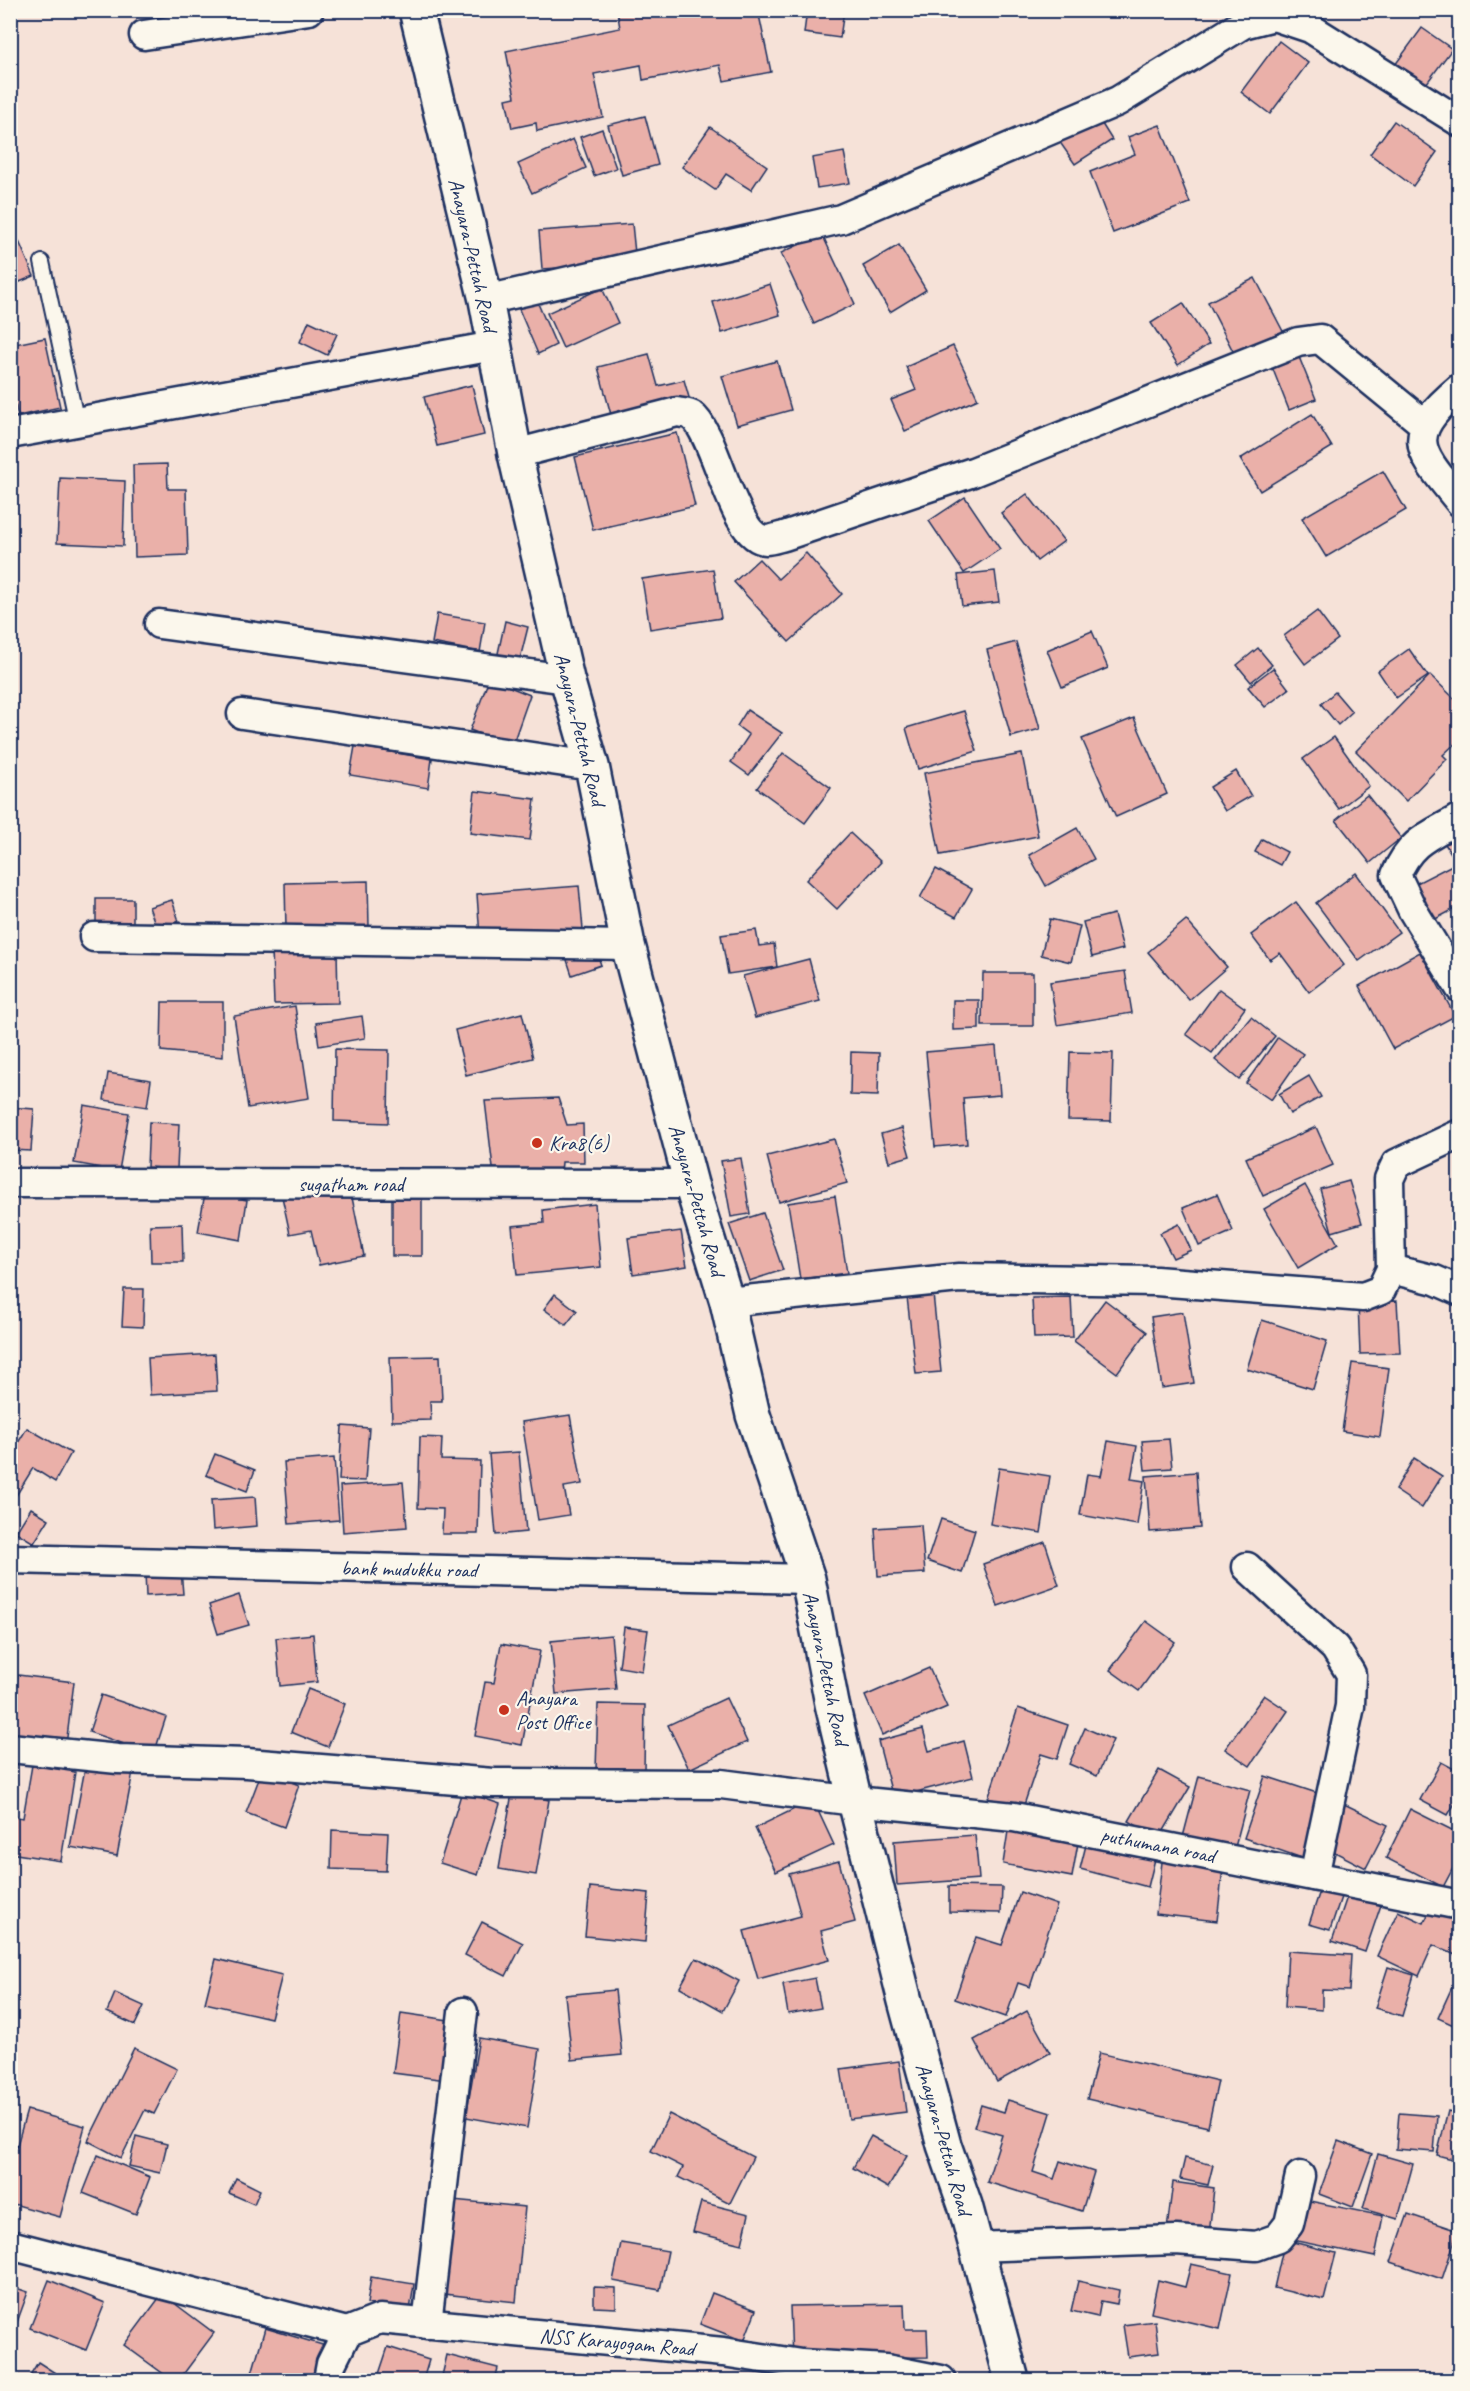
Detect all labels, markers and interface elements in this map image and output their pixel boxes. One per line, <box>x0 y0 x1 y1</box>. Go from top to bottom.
street label: Anayara-Pettah Road <box>443 176 504 338</box>
street label: Anayara-Pettah Road <box>548 650 612 812</box>
street label: Anayara-Pettah Road <box>663 1121 732 1282</box>
place label: Kra8(6) <box>549 1130 610 1156</box>
marker: Kra8(6) <box>530 1136 544 1150</box>
street label: sugatham road <box>298 1171 408 1197</box>
street label: bank mudukku road <box>341 1555 480 1583</box>
street label: Anayara-Pettah Road <box>797 1589 856 1751</box>
place label: Anayara Post Office <box>516 1685 593 1735</box>
marker: Anayara Post Office <box>497 1703 511 1717</box>
street label: puthumana road <box>1099 1821 1221 1870</box>
street label: Anayara-Pettah Road <box>910 2060 979 2221</box>
street label: NSS Karayogam Road <box>538 2322 699 2362</box>

